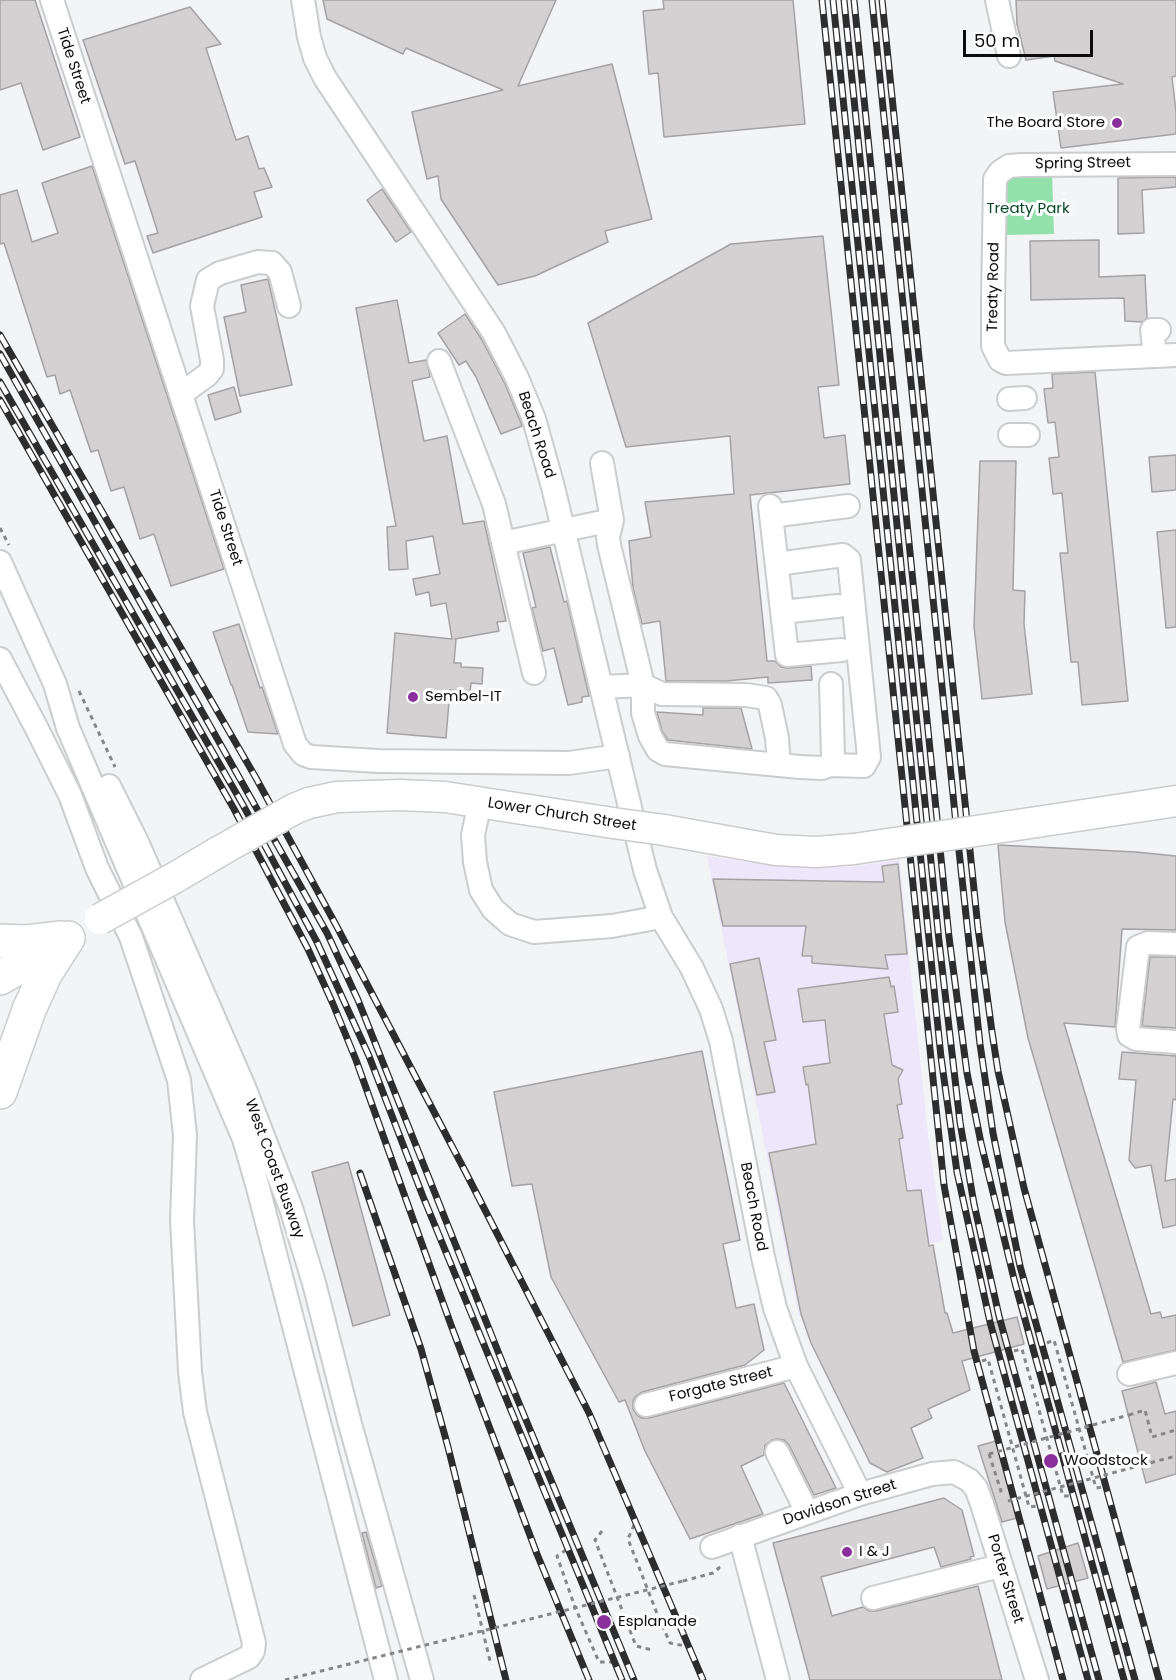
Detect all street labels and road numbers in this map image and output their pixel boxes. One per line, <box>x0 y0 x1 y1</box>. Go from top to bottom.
street label: Tide Street <box>52 26 94 106</box>
street label: Spring Street <box>1035 154 1131 174</box>
street label: Treaty Road <box>984 242 1004 332</box>
street label: Beach Road <box>513 389 559 481</box>
street label: Tide Street <box>204 488 246 568</box>
street label: Lower Church Street <box>486 794 638 836</box>
street label: West Coast Busway <box>240 1097 308 1241</box>
street label: Beach Road <box>736 1161 770 1253</box>
street label: Forgate Street <box>668 1363 774 1407</box>
street label: Davidson Street <box>781 1476 899 1530</box>
street label: Porter Street <box>983 1532 1027 1626</box>

